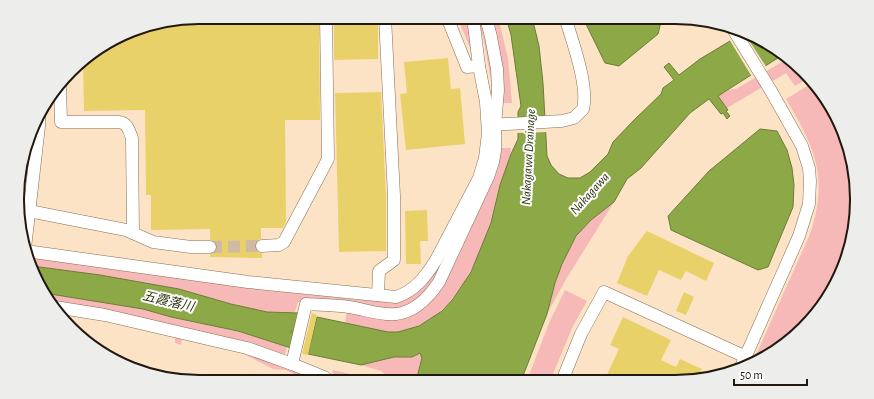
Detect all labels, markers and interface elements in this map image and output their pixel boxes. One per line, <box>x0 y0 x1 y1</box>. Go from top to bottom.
water label: Nakagawa Drainage <box>520 108 538 205</box>
water label: Nakagawa <box>568 170 612 217</box>
water label: 五霞落川 <box>141 289 197 315</box>
scale bar <box>734 361 807 387</box>
text: 50 m <box>740 369 763 381</box>

